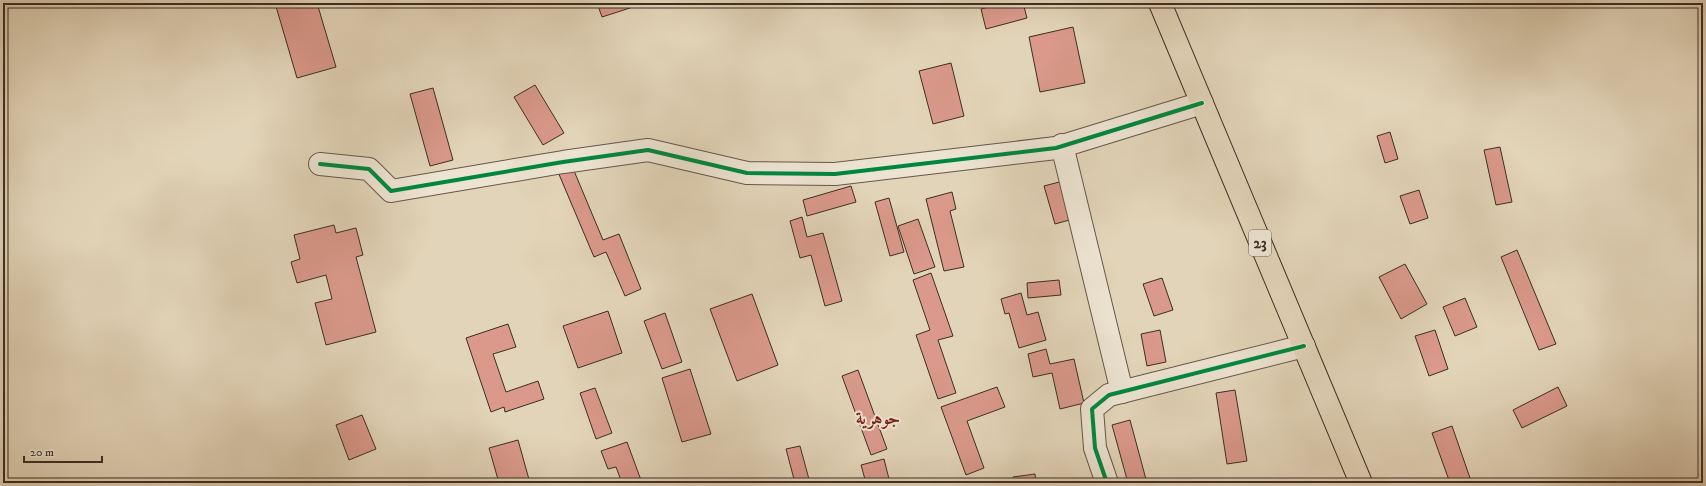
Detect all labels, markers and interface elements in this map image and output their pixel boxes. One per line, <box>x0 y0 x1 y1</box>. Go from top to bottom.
road number: 23 <box>1249 230 1271 256</box>
district label: جوهرية <box>856 408 900 430</box>
scale bar <box>24 438 102 464</box>
text: 20 m <box>30 445 54 460</box>

